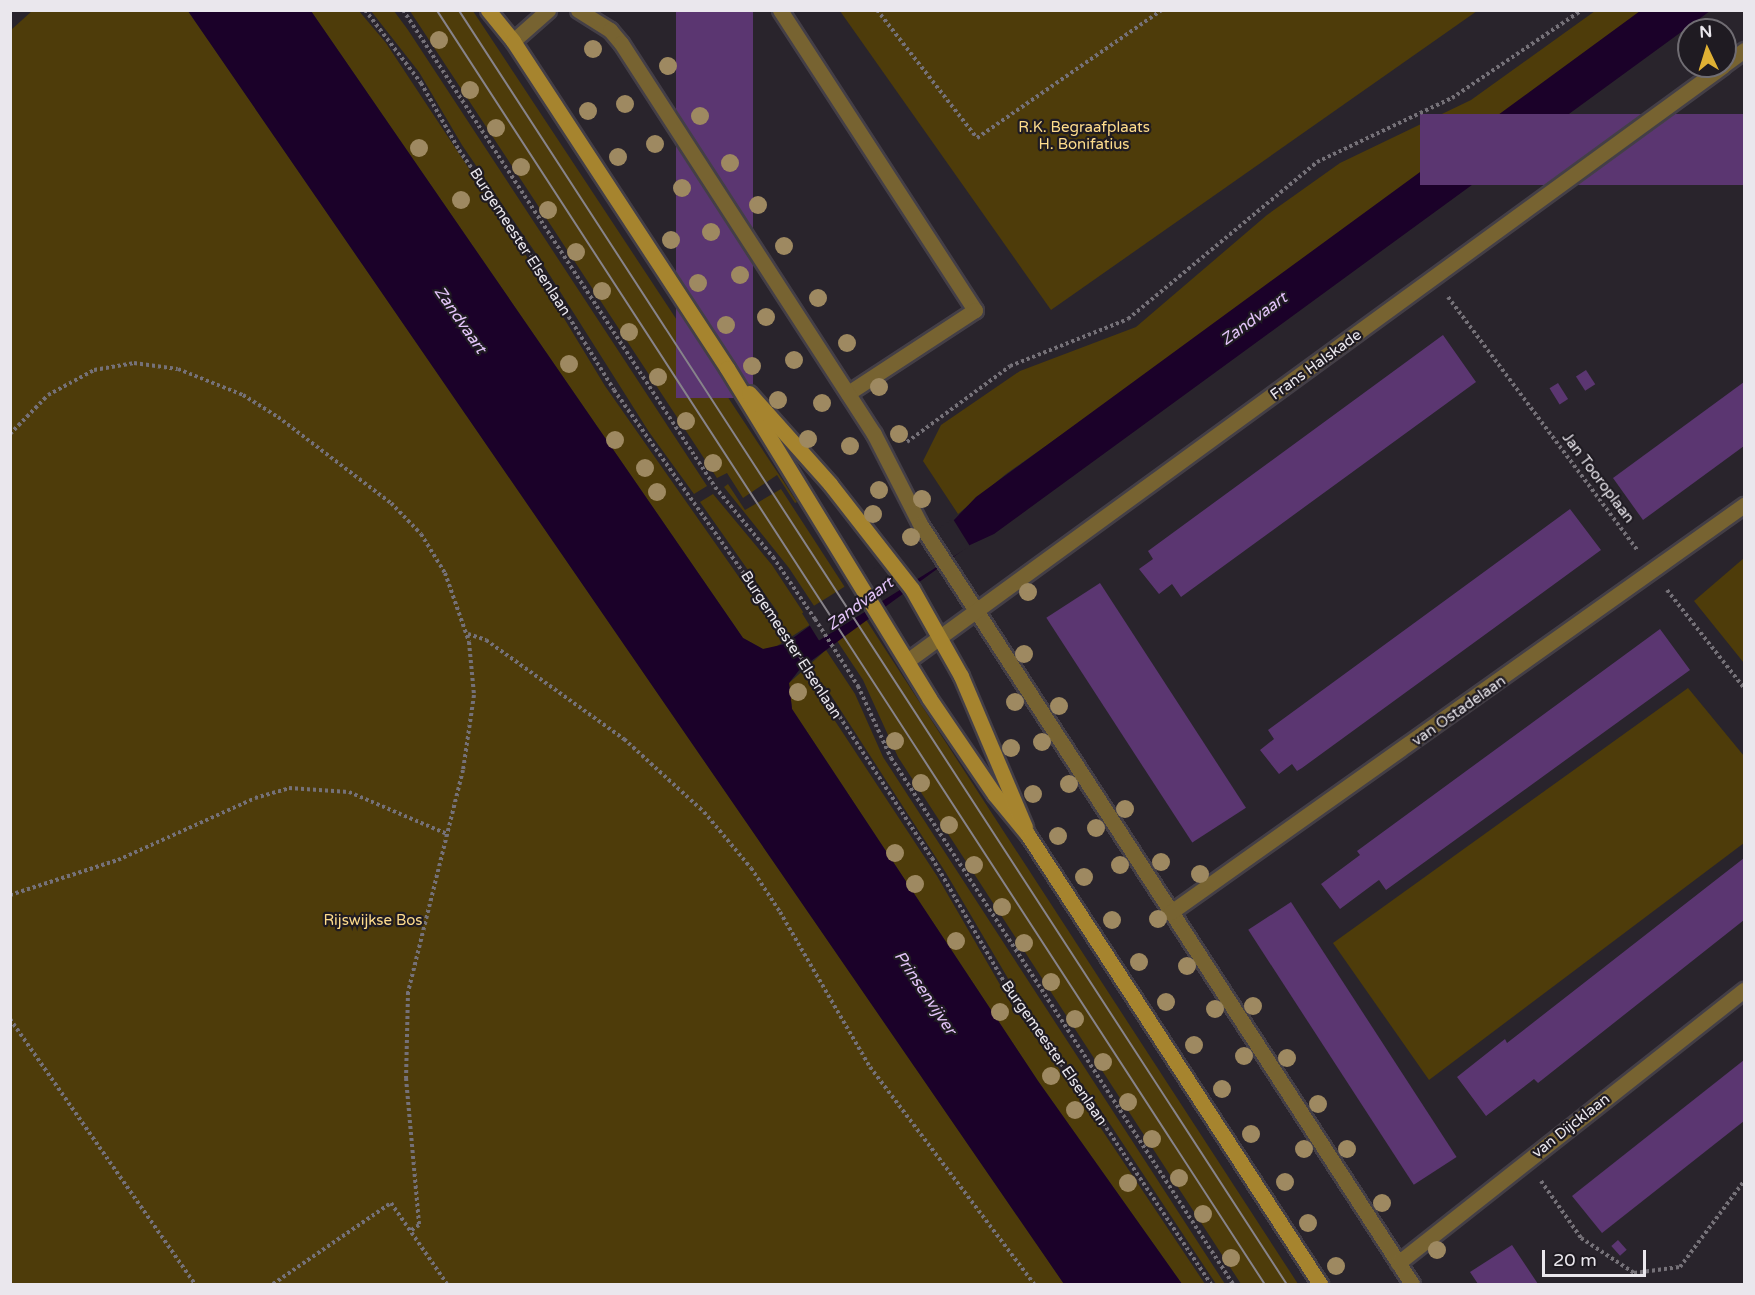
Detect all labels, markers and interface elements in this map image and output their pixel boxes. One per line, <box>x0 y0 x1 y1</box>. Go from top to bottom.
north arrow <box>1677 18 1737 78</box>
text: N <box>1699 22 1713 42</box>
park label: R.K. Begraafplaats H. Bonifatius <box>1018 118 1150 153</box>
street label: Burgemeester Elsenlaan <box>466 165 574 319</box>
water label: Zandvaart <box>430 283 490 357</box>
water label: Zandvaart <box>1217 288 1291 350</box>
street label: Frans Halskade <box>1267 326 1365 404</box>
street label: Jan Tooroplaan <box>1558 429 1638 527</box>
street label: Burgemeester Elsenlaan <box>737 568 845 722</box>
water label: Zandvaart <box>823 573 897 635</box>
street label: van Ostadelaan <box>1409 672 1509 750</box>
park label: Rijswijkse Bos <box>323 912 423 930</box>
water label: Prinsenvijver <box>890 947 960 1039</box>
street label: Burgemeester Elsenlaan <box>997 977 1111 1129</box>
street label: van Dijcklaan <box>1528 1090 1614 1162</box>
scale bar <box>1545 1238 1648 1276</box>
text: 20 m <box>1553 1249 1597 1271</box>

